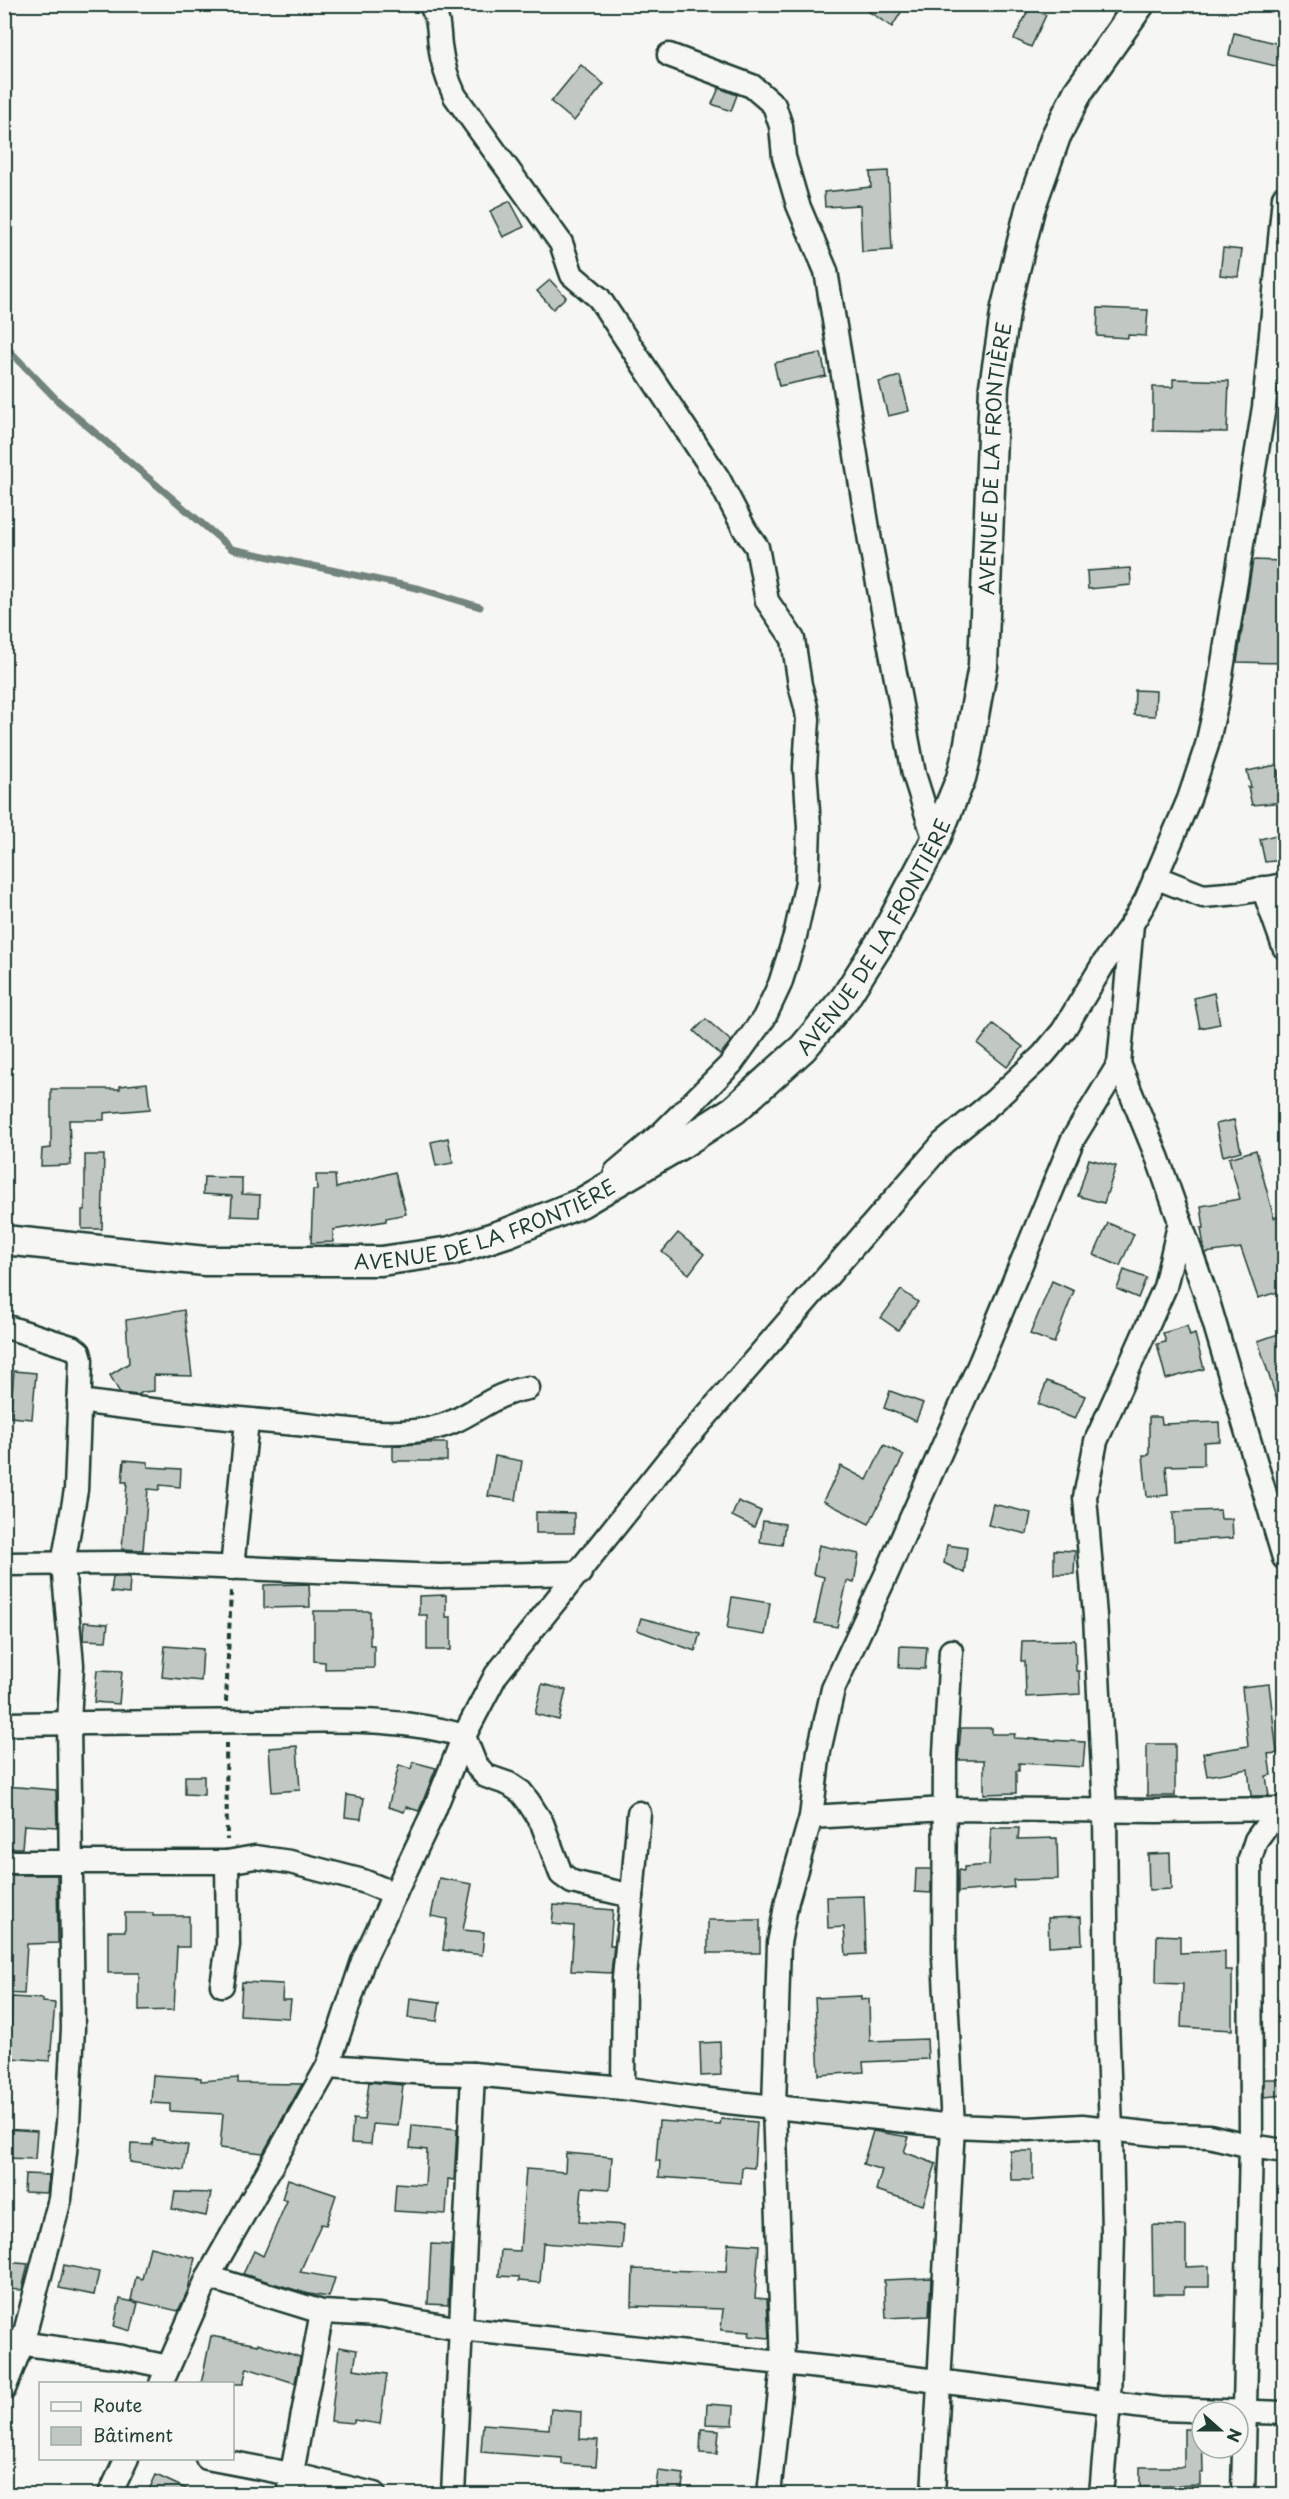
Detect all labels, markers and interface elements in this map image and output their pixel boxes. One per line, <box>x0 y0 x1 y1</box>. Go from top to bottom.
street label: AVENUE DE LA FRONTIÈRE <box>971 320 1019 596</box>
street label: AVENUE DE LA FRONTIÈRE <box>789 814 958 1061</box>
street label: AVENUE DE LA FRONTIÈRE <box>354 1171 621 1276</box>
legend <box>39 2382 234 2460</box>
text: Route <box>93 2391 143 2418</box>
north arrow <box>1190 2400 1250 2460</box>
text: Bâtiment <box>93 2421 173 2448</box>
text: N <box>1221 2426 1248 2446</box>

